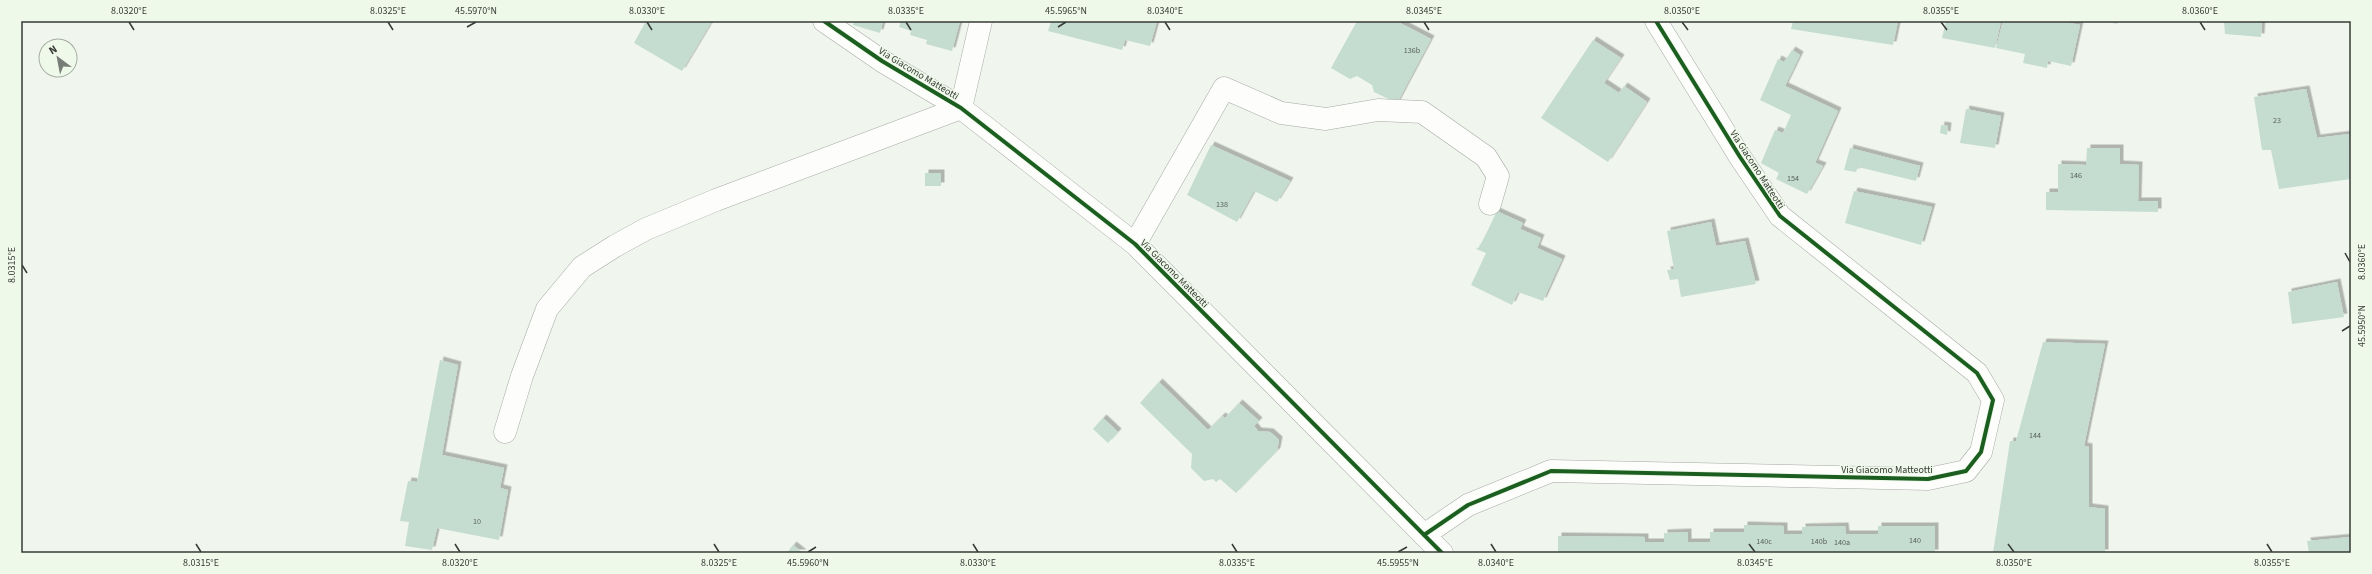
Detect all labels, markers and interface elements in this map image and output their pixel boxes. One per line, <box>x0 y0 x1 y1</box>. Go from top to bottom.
text: 8.0320°E <box>111 4 147 18</box>
text: 8.0325°E <box>370 4 406 18</box>
text: 45.5970°N <box>455 4 497 18</box>
text: 8.0330°E <box>629 4 665 18</box>
text: 8.0335°E <box>888 4 924 18</box>
text: 45.5965°N <box>1045 4 1087 18</box>
text: 8.0340°E <box>1147 4 1183 18</box>
text: 8.0345°E <box>1406 4 1442 18</box>
text: 8.0350°E <box>1664 4 1700 18</box>
text: 8.0355°E <box>1923 4 1959 18</box>
text: 8.0360°E <box>2182 4 2218 18</box>
north arrow <box>38 38 78 78</box>
text: N <box>46 42 60 58</box>
street label: Via Giacomo Matteotti <box>876 44 961 103</box>
house number: 136b <box>1404 45 1421 56</box>
house number: 23 <box>2273 115 2281 126</box>
street label: Via Giacomo Matteotti <box>1726 127 1788 212</box>
house number: 146 <box>2070 170 2082 181</box>
house number: 154 <box>1787 173 1799 184</box>
house number: 138 <box>1216 199 1228 210</box>
street label: Via Giacomo Matteotti <box>1137 236 1212 311</box>
text: 8.0360°E <box>2355 244 2369 280</box>
text: 8.0315°E <box>5 247 19 283</box>
text: 45.5950°N <box>2355 305 2369 347</box>
house number: 144 <box>2029 430 2041 441</box>
street label: Via Giacomo Matteotti <box>1841 463 1933 477</box>
house number: 10 <box>473 516 481 527</box>
house number: 140 <box>1909 535 1921 546</box>
house number: 140c <box>1756 536 1772 547</box>
house number: 140b <box>1811 536 1828 547</box>
house number: 140a <box>1834 537 1850 548</box>
text: 8.0315°E <box>183 556 219 570</box>
text: 8.0320°E <box>442 556 478 570</box>
text: 8.0325°E <box>701 556 737 570</box>
text: 45.5960°N <box>787 556 829 570</box>
text: 8.0330°E <box>960 556 996 570</box>
text: 8.0335°E <box>1219 556 1255 570</box>
text: 45.5955°N <box>1377 556 1419 570</box>
text: 8.0340°E <box>1478 556 1514 570</box>
text: 8.0345°E <box>1737 556 1773 570</box>
text: 8.0350°E <box>1996 556 2032 570</box>
text: 8.0355°E <box>2254 556 2290 570</box>

